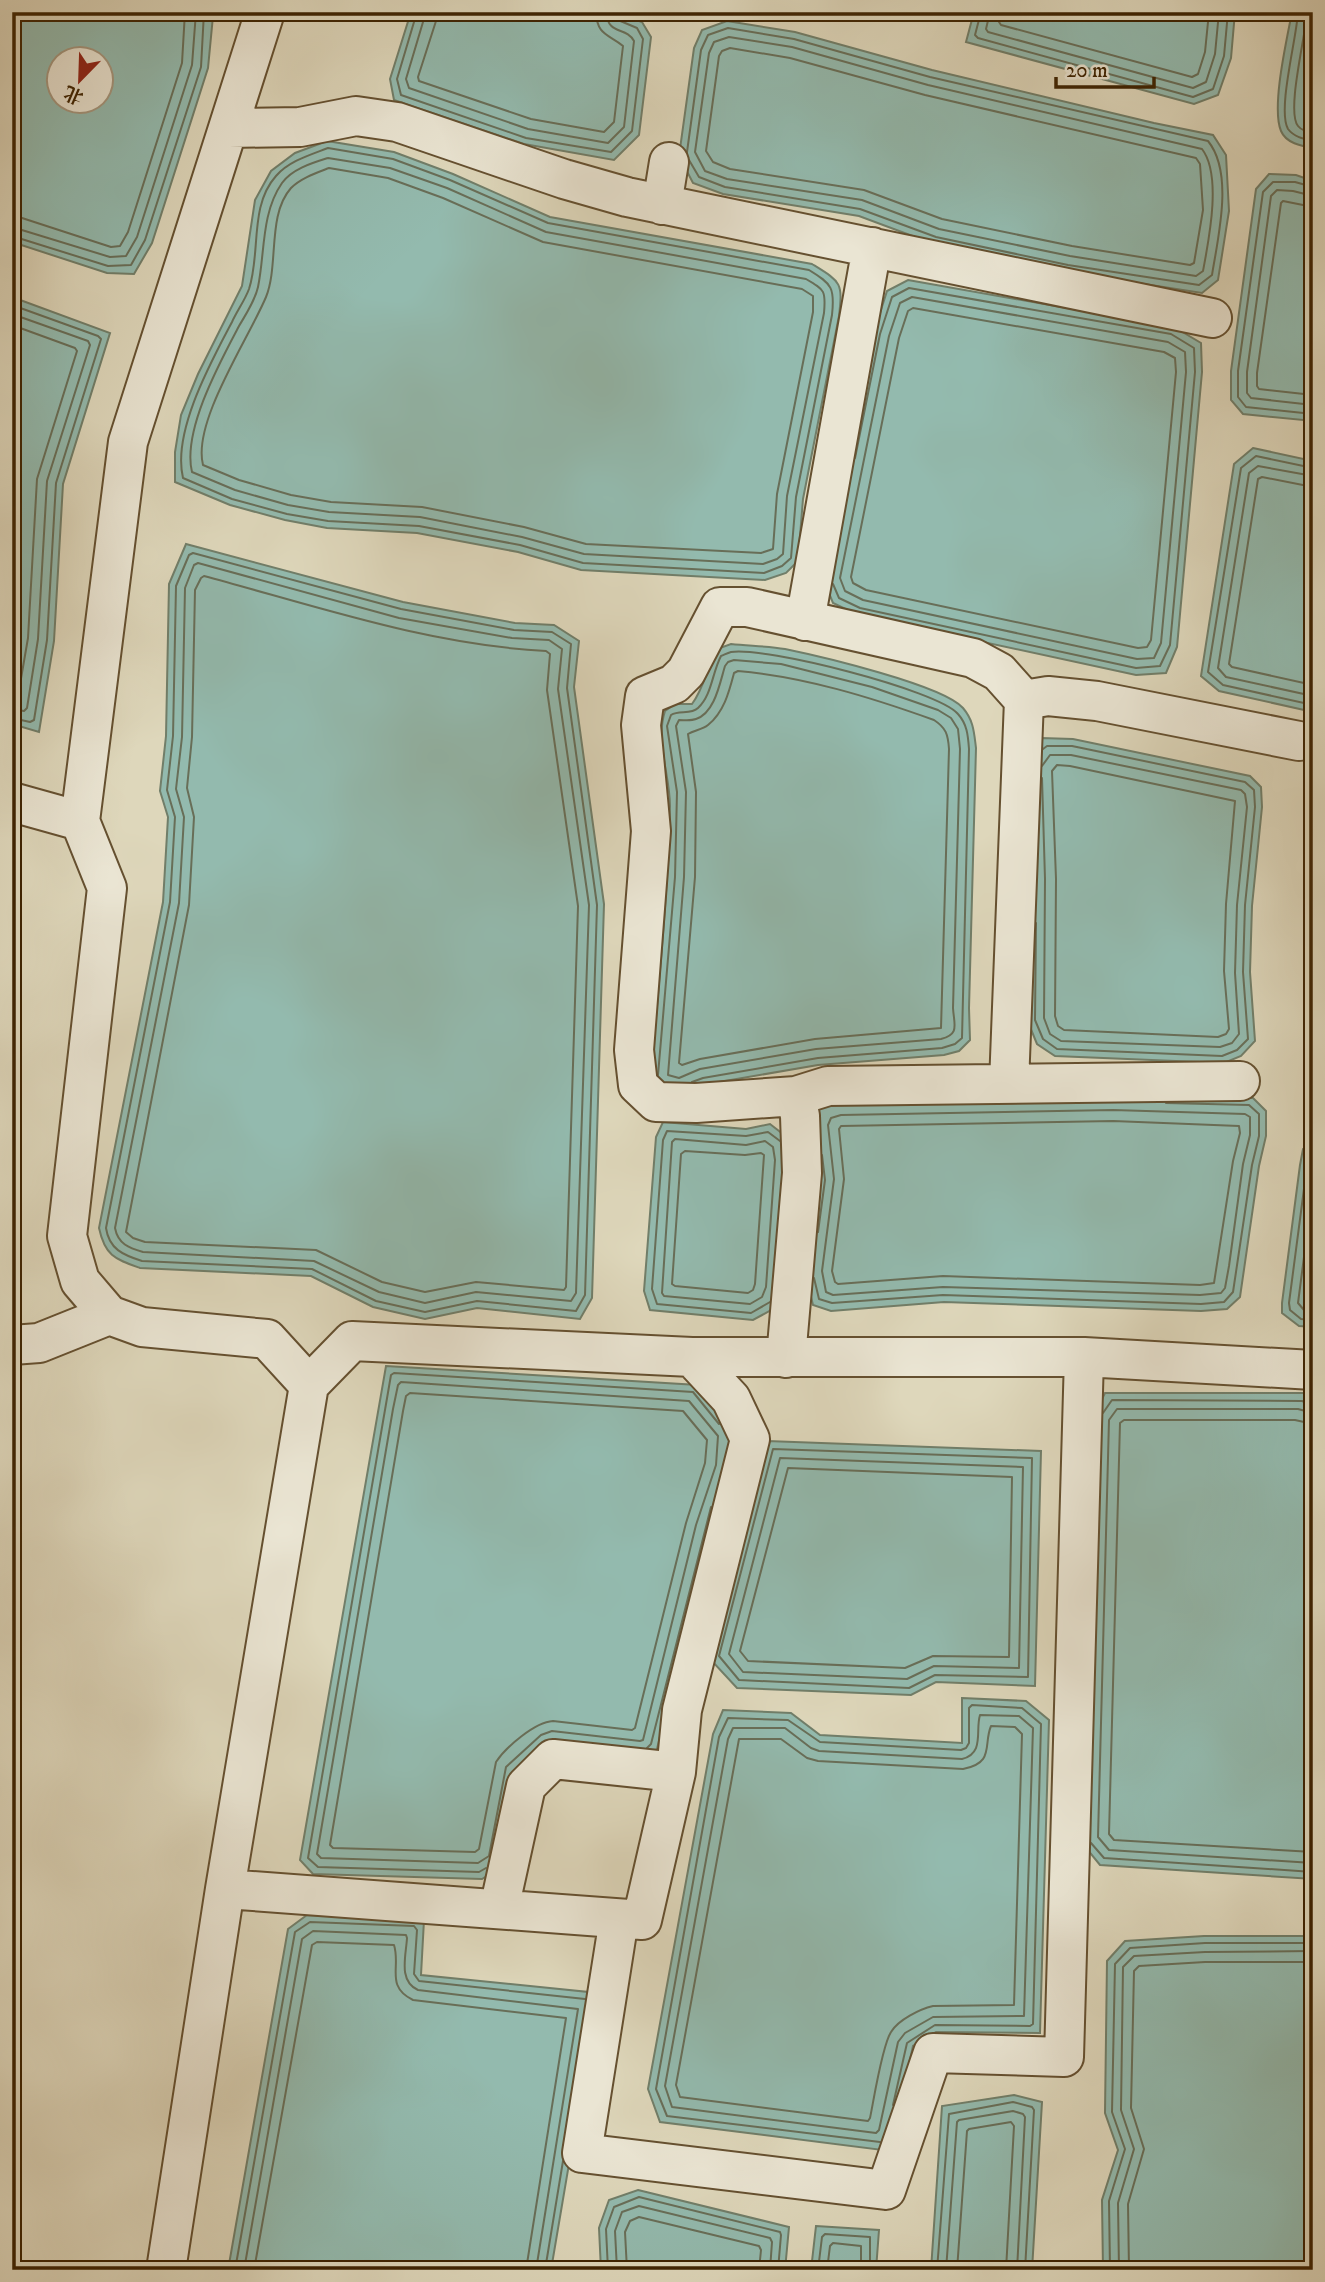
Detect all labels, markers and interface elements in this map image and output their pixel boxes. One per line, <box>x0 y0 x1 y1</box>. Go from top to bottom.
north arrow <box>46 46 116 116</box>
scale bar <box>1056 46 1154 90</box>
text: 20 m <box>1066 58 1108 84</box>
text: 北 <box>61 80 87 109</box>

